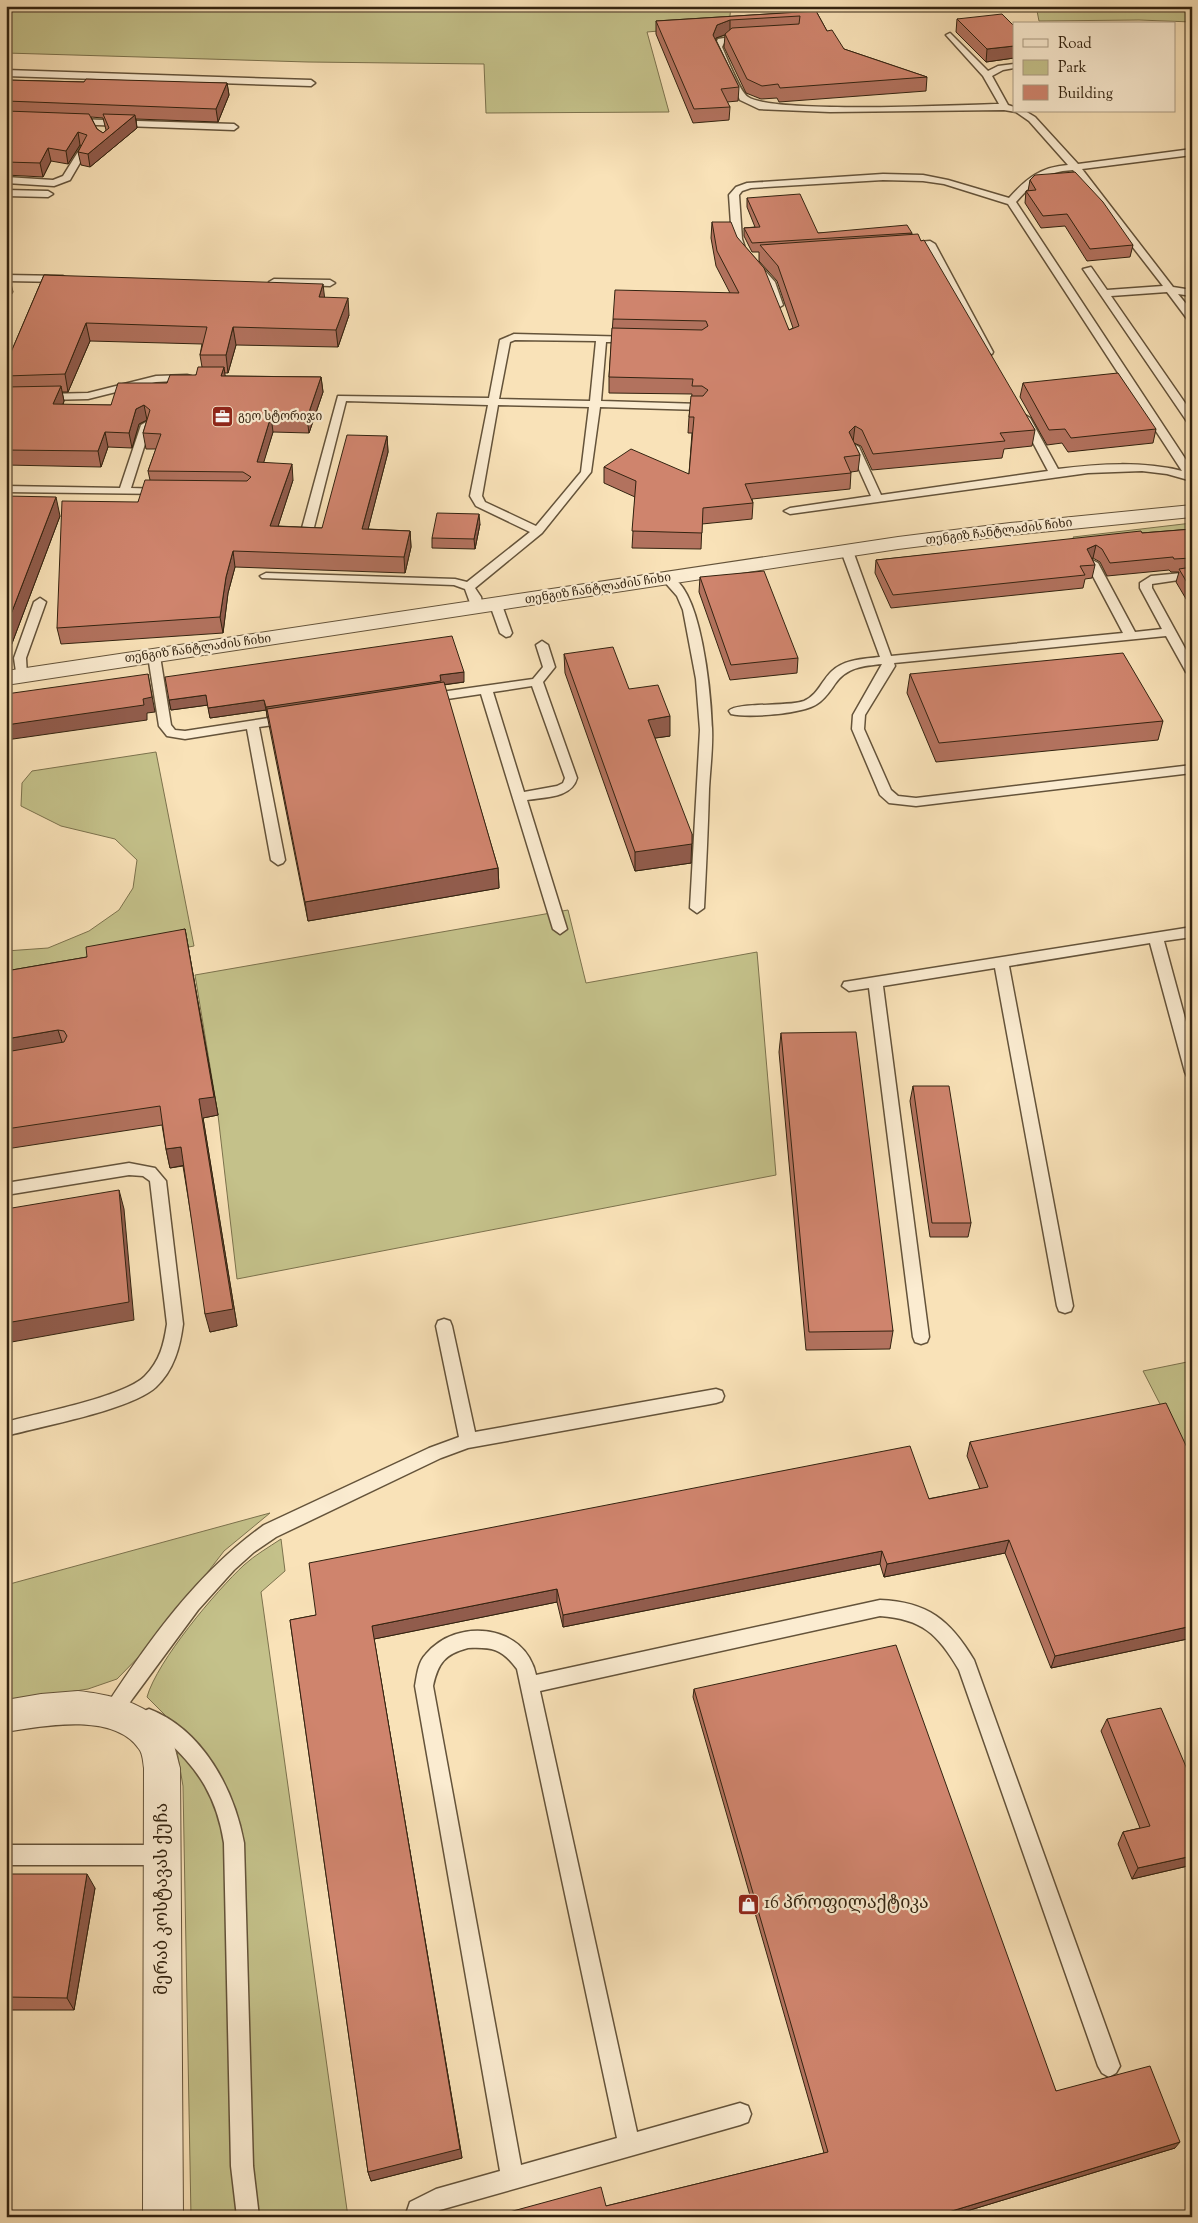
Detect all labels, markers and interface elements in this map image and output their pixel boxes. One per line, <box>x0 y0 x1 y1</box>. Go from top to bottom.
legend <box>1013 22 1176 112</box>
text: Road <box>1058 34 1092 55</box>
text: Park <box>1058 58 1087 79</box>
text: Building <box>1058 84 1113 105</box>
office icon: გეო სტორიჯი <box>210 405 234 429</box>
place label: გეო სტორიჯი <box>238 408 322 426</box>
street label: თენგიზ ჩანტლაძის ჩიხი <box>925 514 1074 550</box>
street label: თენგიზ ჩანტლაძის ჩიხი <box>524 569 673 609</box>
street label: თენგიზ ჩანტლაძის ჩიხი <box>124 630 273 668</box>
street label: მერაბ კოსტავას ქუჩა <box>150 1803 176 1995</box>
place label: 16 პროფილაქტიკა <box>764 1891 929 1917</box>
shop icon: 16 პროფილაქტიკა <box>736 1892 760 1916</box>

